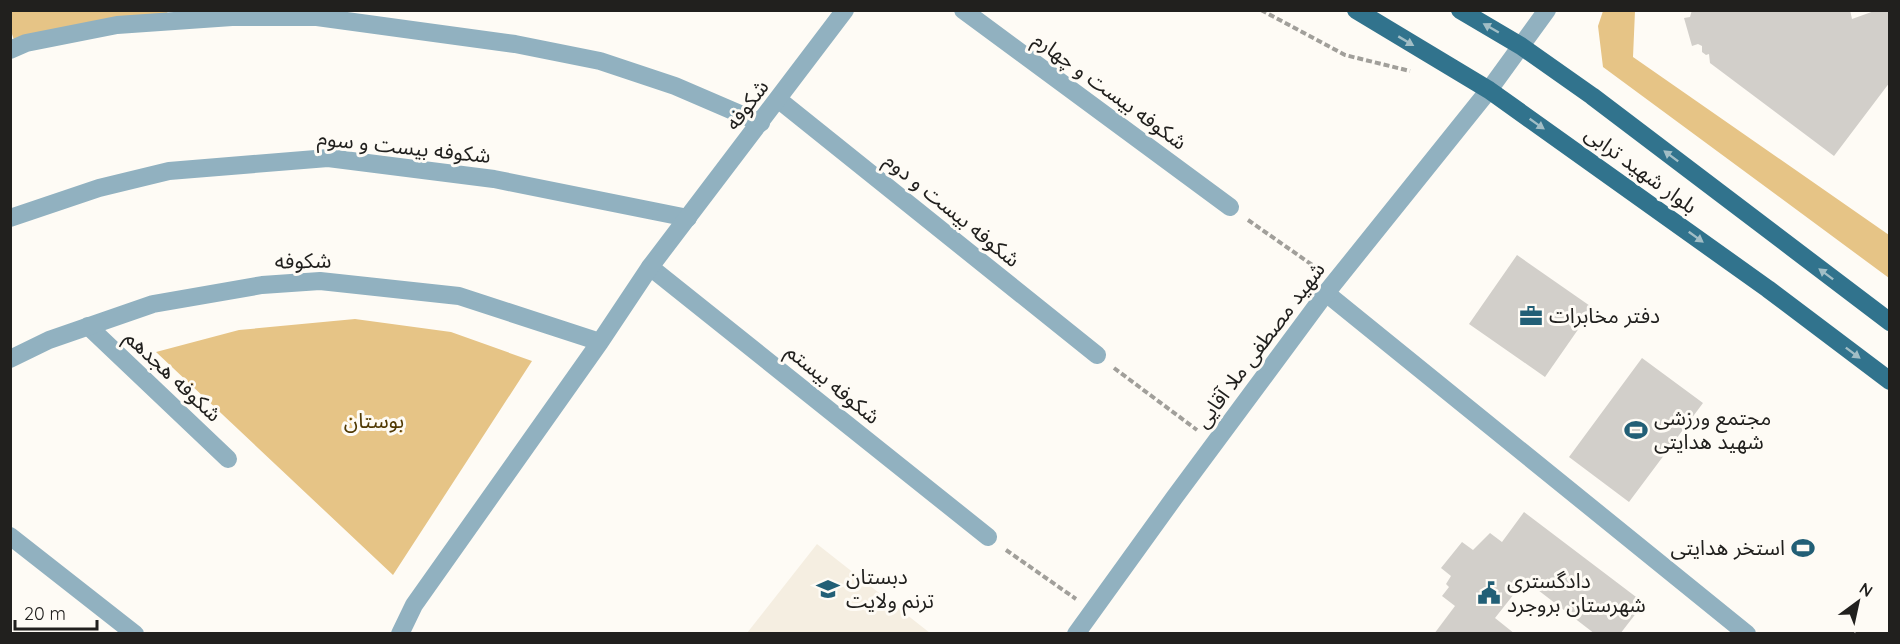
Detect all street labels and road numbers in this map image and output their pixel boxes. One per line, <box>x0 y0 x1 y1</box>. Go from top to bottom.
street label: شکوفه بیست و چهارم <box>1026 26 1193 158</box>
street label: شکوفه <box>719 74 774 135</box>
street label: بلوار شهید ترابی <box>1580 120 1703 219</box>
street label: شکوفه بیست و سوم <box>316 124 492 172</box>
street label: شکوفه بیست و دوم <box>877 147 1026 275</box>
street label: شکوفه <box>274 247 332 273</box>
street label: شهید مصطفی ملا آقایی <box>1188 256 1330 432</box>
street label: شکوفه هجدهم <box>118 324 227 429</box>
street label: شکوفه بیستم <box>780 337 886 431</box>

